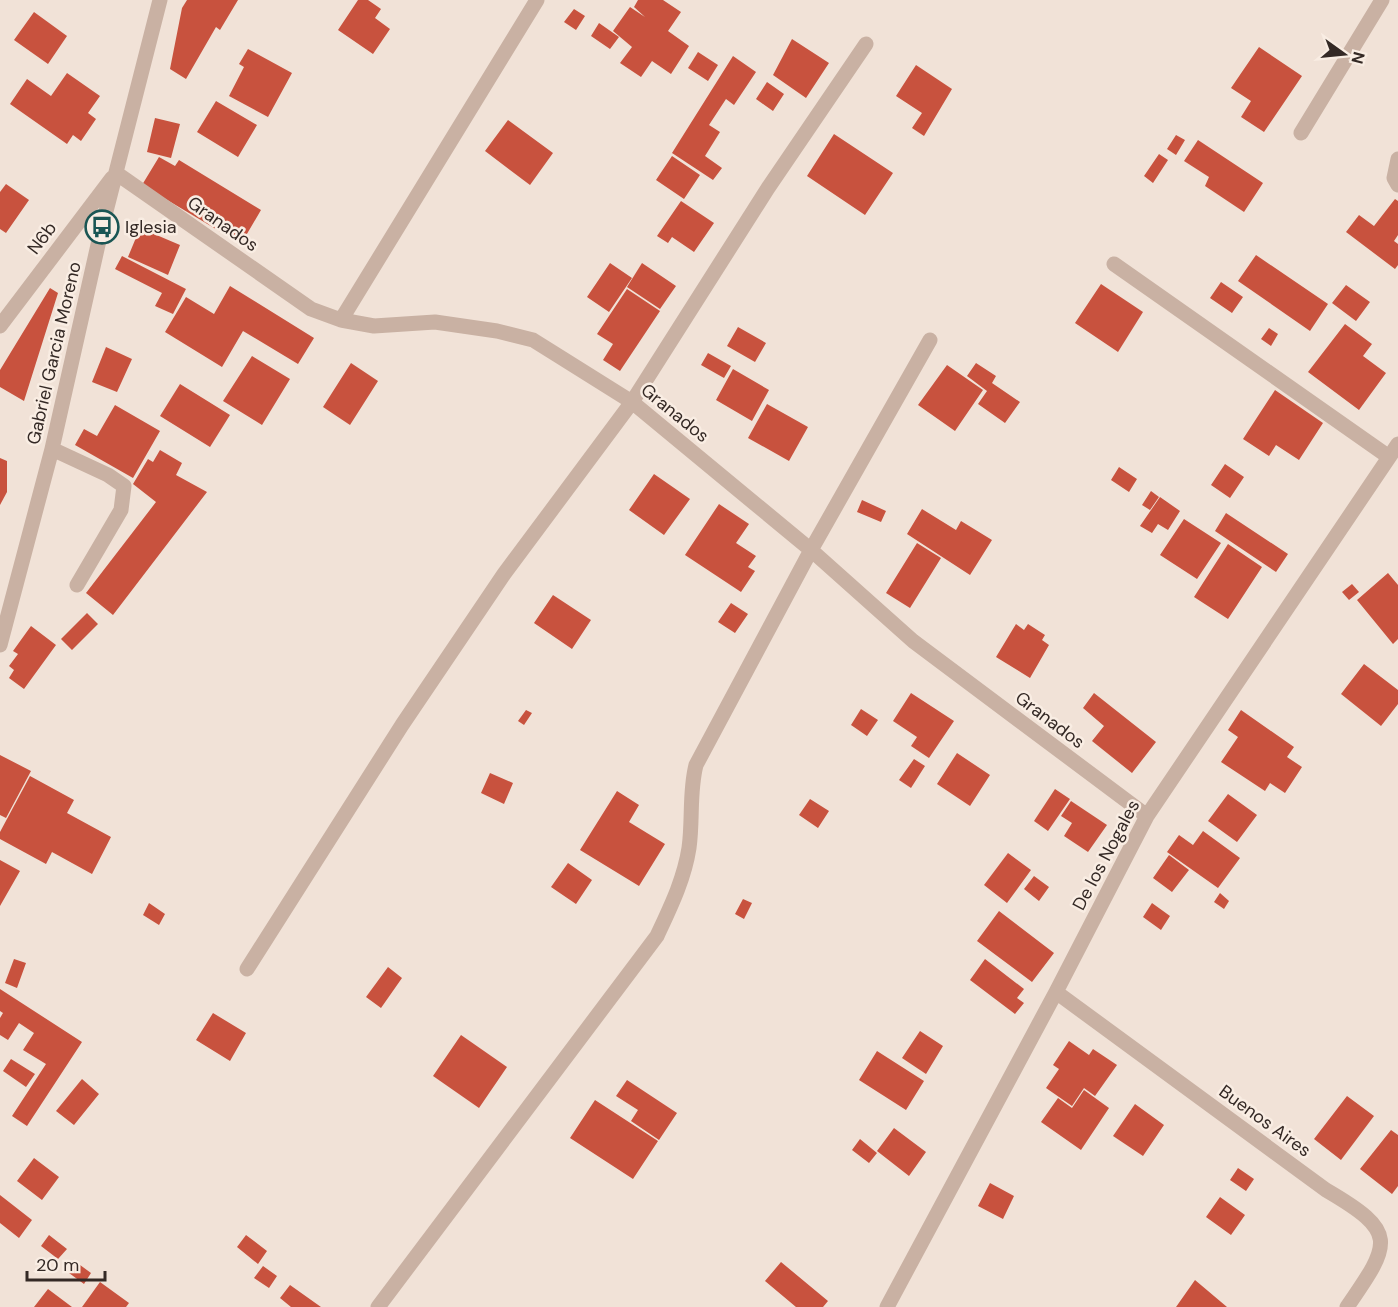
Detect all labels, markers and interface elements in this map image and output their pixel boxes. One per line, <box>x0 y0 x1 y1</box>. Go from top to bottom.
north arrow <box>1314 24 1374 84</box>
text: N <box>1346 49 1370 66</box>
street label: Granados <box>183 191 263 257</box>
bus stop icon: Iglesia <box>84 209 120 245</box>
place label: Iglesia <box>125 215 177 239</box>
street label: N6b <box>22 217 62 259</box>
street label: Gabriel Garcia Moreno <box>21 259 87 447</box>
street label: Granados <box>636 378 714 448</box>
street label: Granados <box>1010 686 1090 754</box>
street label: De los Nogales <box>1067 796 1145 914</box>
street label: Buenos Aires <box>1214 1080 1316 1162</box>
scale bar <box>27 1244 105 1282</box>
text: 20 m <box>36 1253 79 1277</box>

